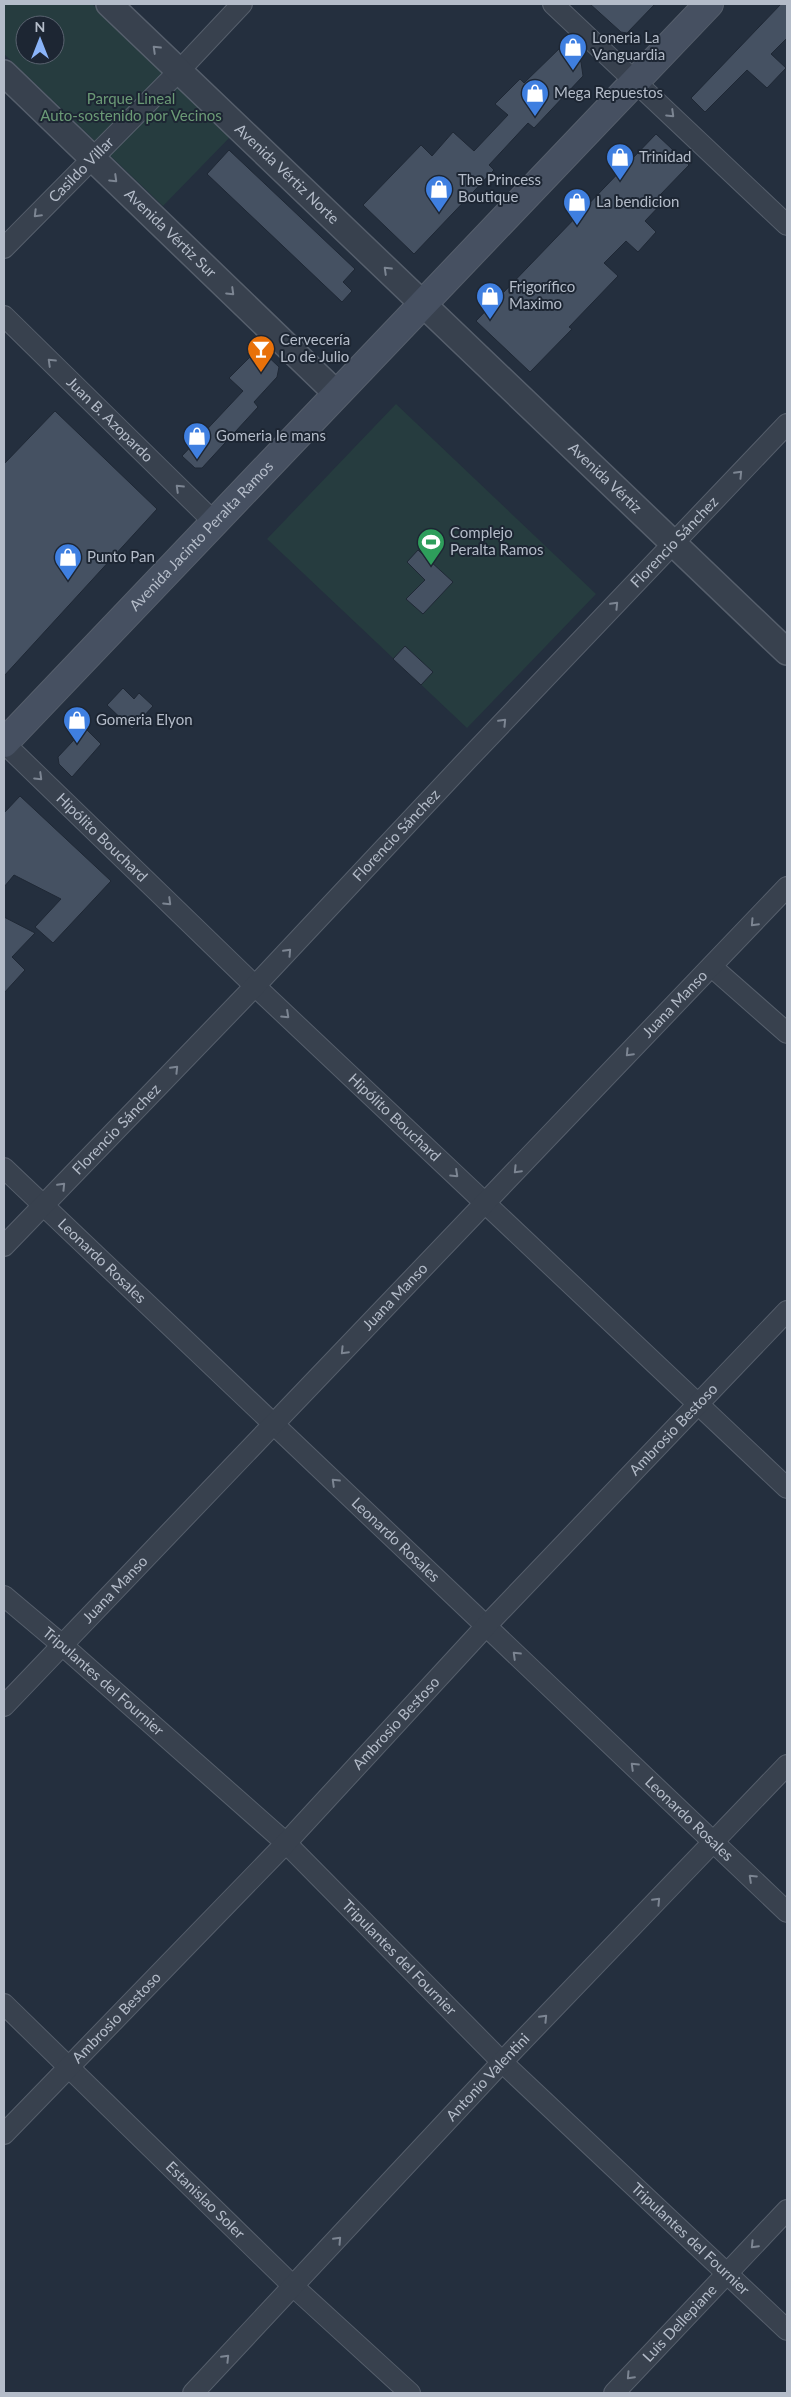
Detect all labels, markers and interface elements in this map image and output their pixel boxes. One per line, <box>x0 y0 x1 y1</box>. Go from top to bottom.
north arrow <box>15 15 65 65</box>
text: N <box>35 18 45 35</box>
place label: Loneria La Vanguardia <box>592 28 665 63</box>
shop icon: Loneria La Vanguardia <box>558 32 588 71</box>
one-way arrow <box>152 46 161 55</box>
shop icon: Mega Repuestos <box>520 78 550 117</box>
place label: Mega Repuestos <box>554 83 663 101</box>
park label: Parque Lineal Auto-sostenido por Vecinos <box>40 89 222 124</box>
one-way arrow <box>665 108 674 117</box>
street label: Avenida Vértiz Norte <box>232 119 343 227</box>
street label: Casildo Villar <box>44 132 117 206</box>
shop icon: Trinidad <box>605 142 635 181</box>
place label: Trinidad <box>639 147 692 165</box>
place label: The Princess Boutique <box>458 170 541 205</box>
one-way arrow <box>109 173 118 182</box>
shop icon: The Princess Boutique <box>424 174 454 213</box>
street label: Avenida Vértiz Sur <box>121 184 221 281</box>
shop icon: La bendicion <box>562 187 592 226</box>
place label: La bendicion <box>596 192 679 210</box>
one-way arrow <box>34 208 43 217</box>
one-way arrow <box>384 266 393 275</box>
place label: Frigorífico Maximo <box>509 277 575 312</box>
shop icon: Frigorífico Maximo <box>475 281 505 320</box>
one-way arrow <box>226 286 235 295</box>
place label: Cervecería Lo de Julio <box>280 330 350 365</box>
bar icon: Cervecería Lo de Julio <box>246 334 276 373</box>
one-way arrow <box>48 359 57 368</box>
street label: Juan B. Azopardo <box>63 373 157 465</box>
shop icon: Gomeria le mans <box>182 421 212 460</box>
place label: Gomeria le mans <box>216 426 326 444</box>
street label: Avenida Vértiz <box>565 438 646 517</box>
street label: Avenida Jacinto Peralta Ramos <box>125 457 276 614</box>
one-way arrow <box>733 471 742 480</box>
one-way arrow <box>176 485 185 494</box>
street label: Florencio Sánchez <box>626 492 721 591</box>
place label: Complejo Peralta Ramos <box>450 523 544 558</box>
sports icon: Complejo Peralta Ramos <box>416 527 446 566</box>
shop icon: Punto Pan <box>53 542 83 581</box>
place label: Punto Pan <box>87 547 155 565</box>
one-way arrow <box>609 601 618 610</box>
shop icon: Gomeria Elyon <box>62 705 92 744</box>
place label: Gomeria Elyon <box>96 710 193 728</box>
one-way arrow <box>497 719 506 728</box>
one-way arrow <box>33 771 42 780</box>
street label: Florencio Sánchez <box>348 785 443 884</box>
street label: Hipólito Bouchard <box>53 789 152 885</box>
one-way arrow <box>163 896 172 905</box>
one-way arrow <box>751 917 760 926</box>
one-way arrow <box>282 949 291 958</box>
street label: Juana Manso <box>638 966 711 1041</box>
one-way arrow <box>280 1009 289 1018</box>
one-way arrow <box>626 1047 635 1056</box>
one-way arrow <box>169 1066 178 1075</box>
street label: Hipólito Bouchard <box>345 1069 445 1164</box>
street label: Florencio Sánchez <box>68 1079 164 1178</box>
one-way arrow <box>514 1165 523 1174</box>
one-way arrow <box>449 1168 458 1177</box>
one-way arrow <box>56 1182 65 1191</box>
street label: Leonardo Rosales <box>55 1214 150 1306</box>
street label: Juana Manso <box>358 1259 431 1334</box>
one-way arrow <box>341 1345 350 1354</box>
street label: Ambrosio Bestoso <box>625 1379 721 1478</box>
one-way arrow <box>332 1479 341 1488</box>
street label: Leonardo Rosales <box>348 1493 444 1585</box>
street label: Juana Manso <box>78 1552 151 1626</box>
street label: Tripulantes del Fournier <box>40 1623 168 1739</box>
one-way arrow <box>513 1652 522 1661</box>
street label: Ambrosio Bestoso <box>348 1672 443 1773</box>
one-way arrow <box>631 1763 640 1772</box>
street label: Leonardo Rosales <box>642 1772 738 1864</box>
one-way arrow <box>749 1875 758 1884</box>
street label: Tripulantes del Fournier <box>339 1895 461 2019</box>
one-way arrow <box>651 1898 660 1907</box>
street label: Ambrosio Bestoso <box>68 1968 164 2066</box>
one-way arrow <box>538 2015 547 2024</box>
street label: Antonio Valentini <box>442 2029 533 2124</box>
street label: Estanislao Soler <box>163 2157 249 2242</box>
street label: Tripulantes del Fournier <box>628 2179 754 2298</box>
one-way arrow <box>332 2236 341 2245</box>
one-way arrow <box>751 2240 760 2249</box>
street label: Luis Dellepiane <box>638 2280 720 2365</box>
one-way arrow <box>220 2355 229 2364</box>
one-way arrow <box>627 2371 636 2380</box>

